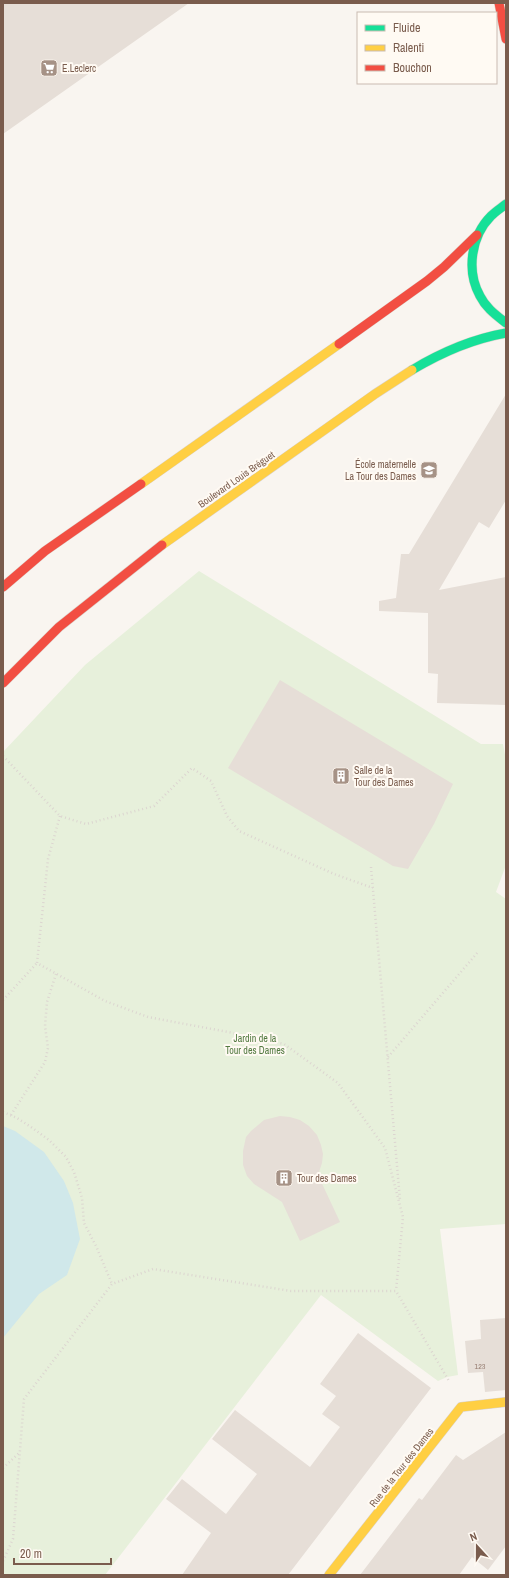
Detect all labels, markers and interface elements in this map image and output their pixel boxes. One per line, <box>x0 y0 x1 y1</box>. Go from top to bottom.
legend <box>357 12 497 84</box>
text: Fluide <box>393 20 420 36</box>
text: Ralenti <box>393 40 424 56</box>
supermarket icon: E.Leclerc <box>39 58 59 78</box>
text: Bouchon <box>393 60 432 76</box>
place label: E.Leclerc <box>62 62 96 75</box>
street label: Boulevard Louis Bréguet <box>196 448 278 511</box>
place label: École maternelle La Tour des Dames <box>345 458 416 483</box>
school or university icon: École maternelle La Tour des Dames <box>419 460 439 480</box>
place label: Salle de la Tour des Dames <box>354 764 414 789</box>
building icon: Salle de la Tour des Dames <box>331 766 351 786</box>
park label: Jardin de la Tour des Dames <box>225 1032 285 1057</box>
building icon: Tour des Dames <box>274 1168 294 1188</box>
place label: Tour des Dames <box>297 1172 357 1185</box>
house number: 123 <box>475 1361 486 1371</box>
street label: Rue de la Tour des Dames <box>366 1425 436 1510</box>
north arrow <box>457 1526 497 1566</box>
text: N <box>468 1529 479 1544</box>
scale bar <box>14 1540 111 1566</box>
text: 20 m <box>20 1546 42 1562</box>

